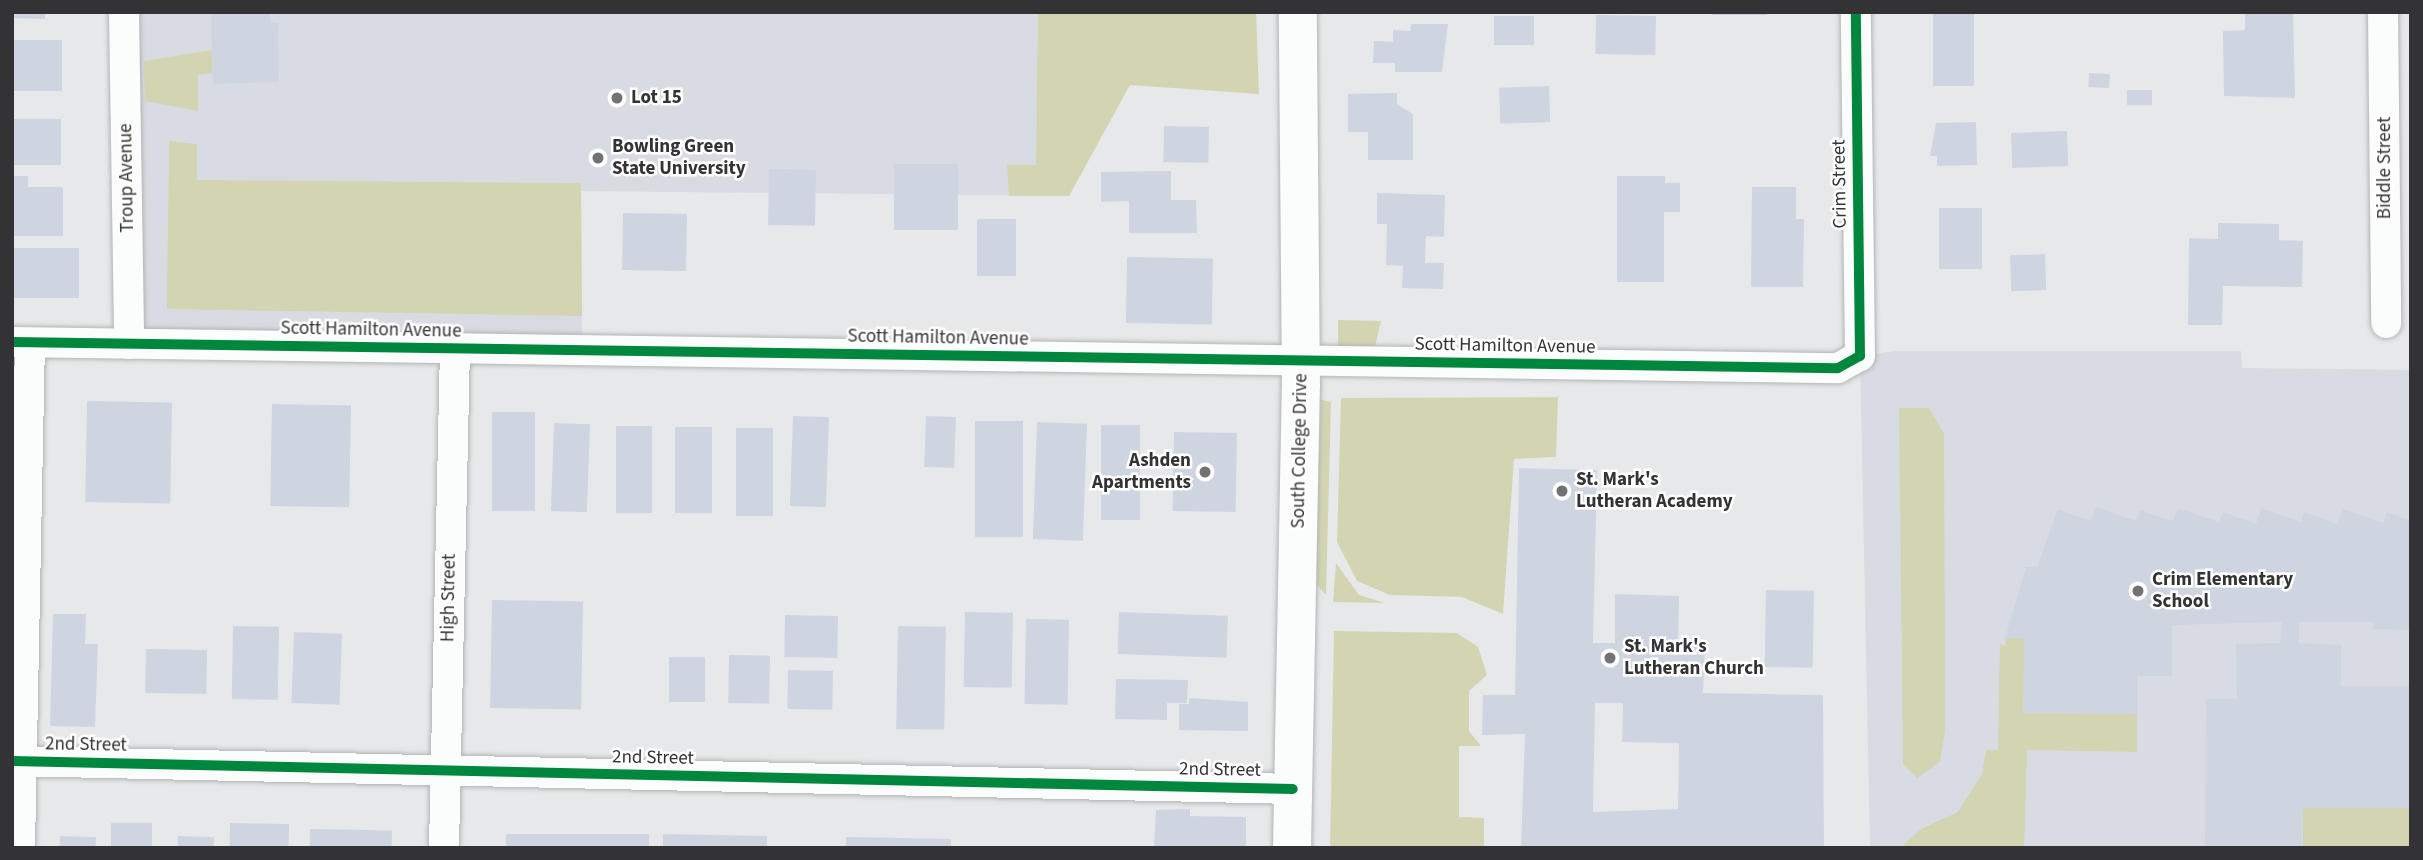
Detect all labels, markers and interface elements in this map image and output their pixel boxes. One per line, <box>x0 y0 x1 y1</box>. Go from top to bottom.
place label: Lot 15 <box>631 87 682 109</box>
marker: Lot 15 <box>609 90 625 106</box>
street label: Biddle Street <box>2374 117 2396 219</box>
street label: Troup Avenue <box>115 123 139 233</box>
place label: Bowling Green State University <box>612 136 746 180</box>
street label: Crim Street <box>1828 139 1852 229</box>
marker: Bowling Green State University <box>590 150 606 166</box>
street label: Scott Hamilton Avenue <box>280 317 462 343</box>
street label: Scott Hamilton Avenue <box>847 325 1029 351</box>
street label: Scott Hamilton Avenue <box>1414 333 1596 359</box>
street label: South College Drive <box>1287 373 1313 529</box>
place label: Ashden Apartments <box>1092 450 1191 494</box>
marker: Ashden Apartments <box>1197 464 1213 480</box>
place label: St. Mark's Lutheran Academy <box>1576 469 1733 513</box>
marker: St. Mark's Lutheran Academy <box>1554 483 1570 499</box>
street label: High Street <box>437 554 461 642</box>
place label: Crim Elementary School <box>2152 569 2293 613</box>
marker: Crim Elementary School <box>2130 583 2146 599</box>
place label: St. Mark's Lutheran Church <box>1624 636 1764 680</box>
marker: St. Mark's Lutheran Church <box>1602 650 1618 666</box>
street label: 2nd Street <box>45 733 127 757</box>
street label: 2nd Street <box>612 746 694 770</box>
street label: 2nd Street <box>1179 758 1261 782</box>

